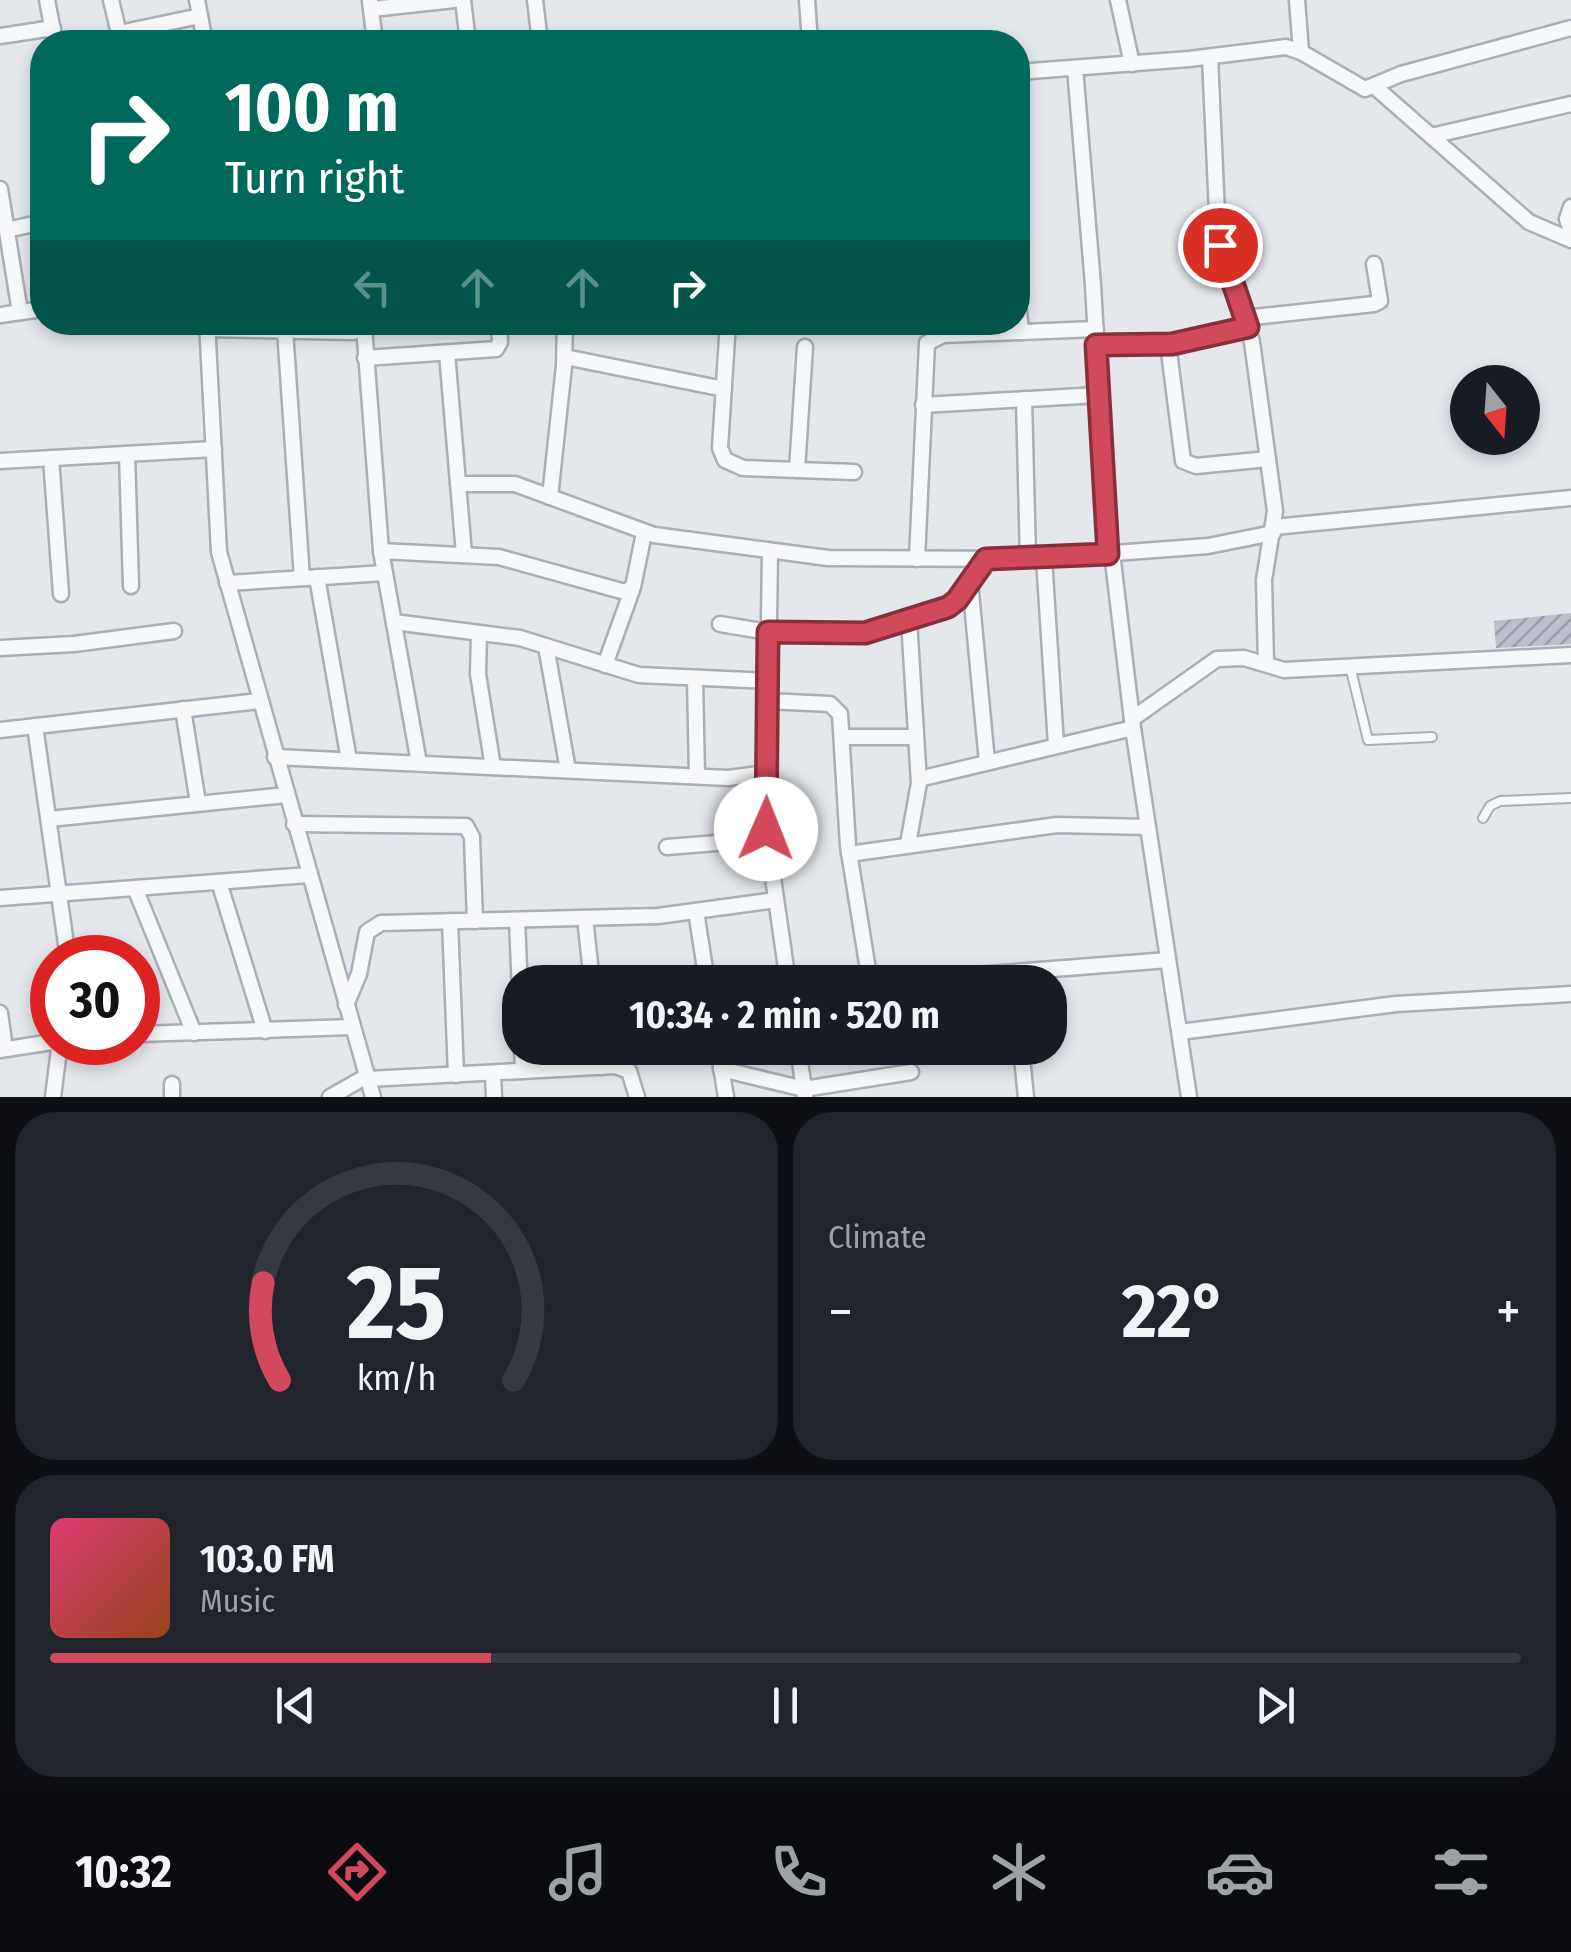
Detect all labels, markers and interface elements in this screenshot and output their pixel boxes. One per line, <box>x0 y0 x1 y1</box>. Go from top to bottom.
text: 100 m <box>225 66 399 150</box>
icon: right <box>60 70 190 200</box>
text: Turn right <box>225 151 404 205</box>
pin <box>1178 203 1263 288</box>
icon: arrive <box>1193 218 1248 273</box>
icon: left <box>345 260 400 315</box>
icon: ahead <box>450 260 505 315</box>
icon: ahead <box>555 260 610 315</box>
icon: right <box>660 260 715 315</box>
north arrow <box>1450 365 1540 455</box>
map controls <box>1450 365 1540 455</box>
position arrow <box>714 777 818 881</box>
speed limit sign: 30 <box>30 935 160 1065</box>
text: 10:34 · 2 min · 520 m <box>629 992 940 1038</box>
text: Climate <box>828 1218 927 1256</box>
text: 25 <box>346 1241 446 1366</box>
text: 22° <box>1122 1267 1227 1357</box>
text: − <box>828 1279 853 1345</box>
text: + <box>1496 1279 1521 1345</box>
text: km/h <box>357 1357 436 1399</box>
text: 103.0 FM <box>200 1536 334 1582</box>
text: Music <box>200 1582 275 1620</box>
icon: previous <box>268 1678 323 1733</box>
icon: pause <box>758 1678 813 1733</box>
icon: next <box>1248 1678 1303 1733</box>
icon: directions <box>322 1837 392 1907</box>
icon: music <box>543 1837 613 1907</box>
icon: phone <box>764 1837 834 1907</box>
icon: climate <box>984 1837 1054 1907</box>
icon: car <box>1205 1837 1275 1907</box>
icon: filters <box>1426 1837 1496 1907</box>
text: 10:32 <box>75 1845 172 1899</box>

